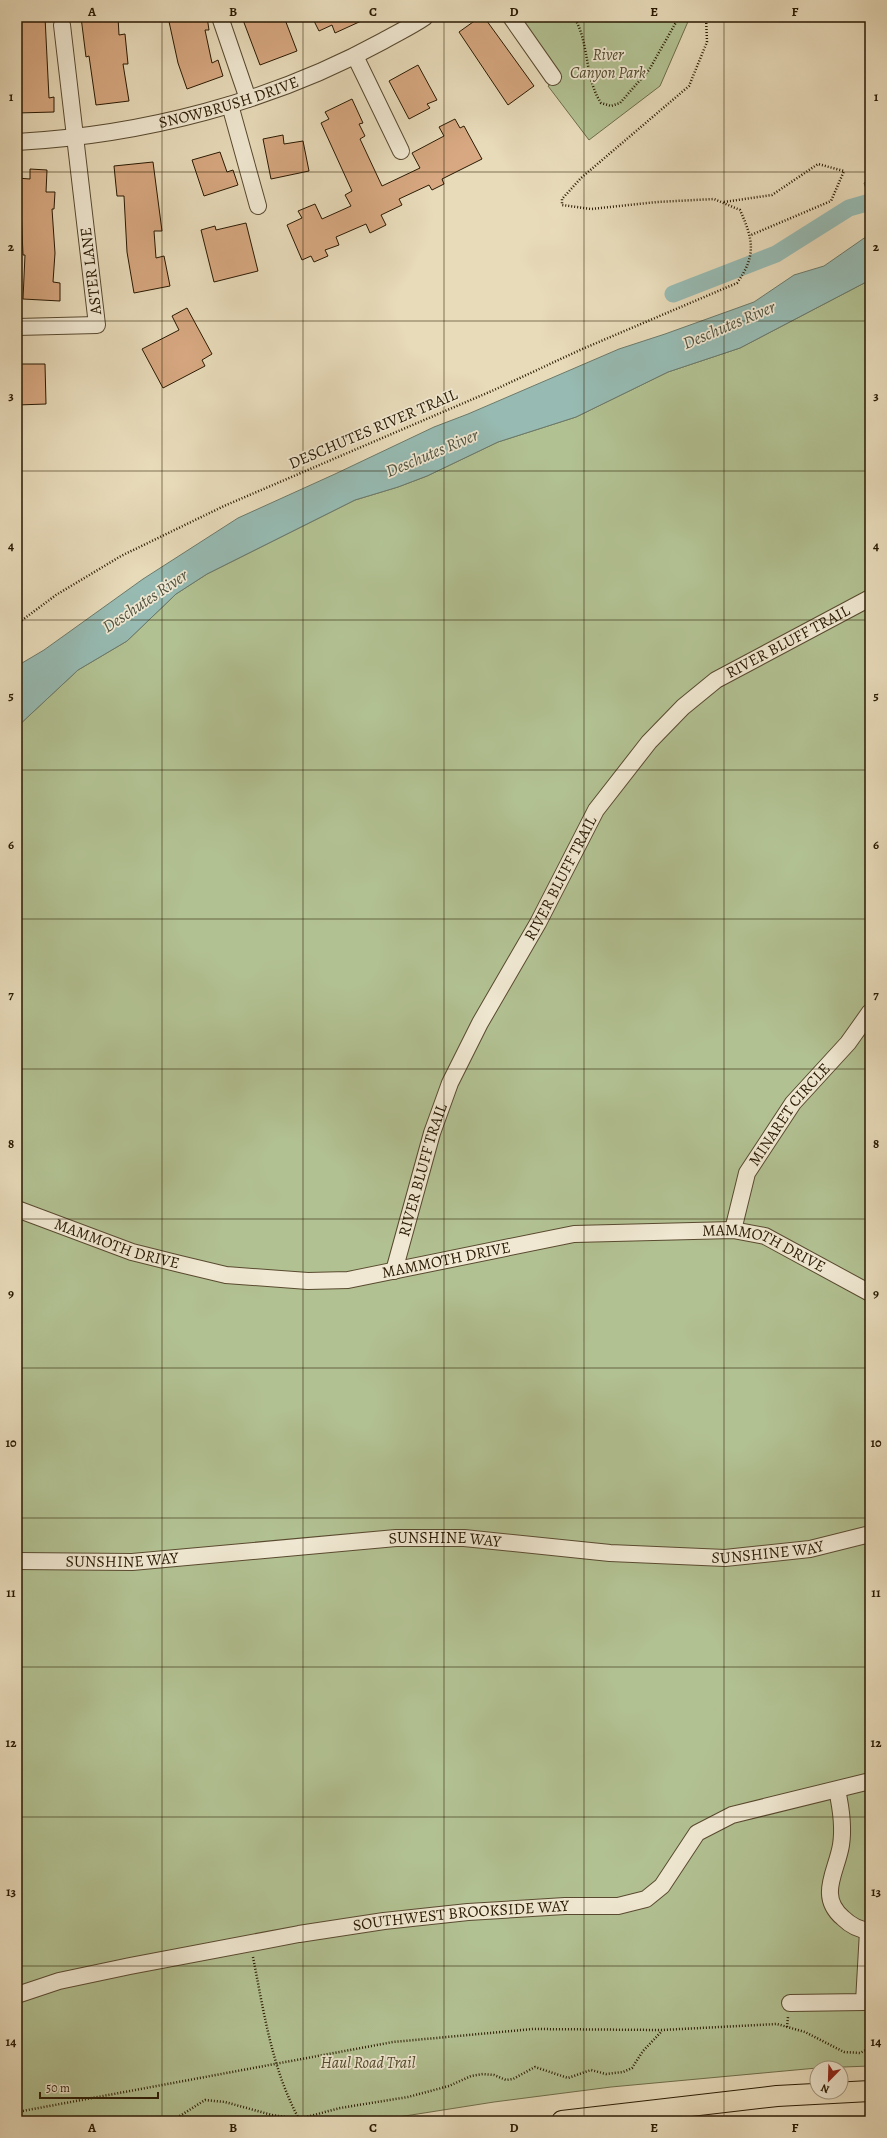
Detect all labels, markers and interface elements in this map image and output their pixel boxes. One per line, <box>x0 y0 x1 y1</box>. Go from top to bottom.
text: A <box>87 3 97 20</box>
text: B <box>229 3 237 20</box>
text: C <box>369 3 377 20</box>
text: D <box>509 3 519 20</box>
text: E <box>650 3 658 20</box>
text: F <box>792 3 799 20</box>
park label: River Canyon Park <box>570 44 646 84</box>
street label: SNOWBRUSH DRIVE <box>157 71 302 134</box>
text: 1 <box>9 88 14 105</box>
text: 1 <box>874 88 879 105</box>
street label: ASTER LANE <box>75 226 107 317</box>
text: 2 <box>8 238 15 255</box>
text: 2 <box>873 238 880 255</box>
water label: Deschutes River <box>679 295 780 355</box>
street label: DESCHUTES RIVER TRAIL <box>285 383 462 475</box>
text: 3 <box>8 387 14 404</box>
text: 3 <box>873 387 879 404</box>
water label: Deschutes River <box>382 423 483 483</box>
text: 4 <box>8 537 14 554</box>
text: 4 <box>873 537 879 554</box>
water label: Deschutes River <box>98 563 193 638</box>
street label: RIVER BLUFF TRAIL <box>722 599 855 684</box>
text: 5 <box>8 687 14 704</box>
text: 5 <box>873 687 879 704</box>
street label: RIVER BLUFF TRAIL <box>519 811 602 945</box>
text: 6 <box>8 836 14 853</box>
text: 6 <box>873 836 879 853</box>
text: 7 <box>8 986 14 1003</box>
text: 7 <box>873 986 879 1003</box>
street label: MINARET CIRCLE <box>743 1058 835 1170</box>
street label: RIVER BLUFF TRAIL <box>393 1100 453 1239</box>
text: 8 <box>8 1135 14 1152</box>
text: 8 <box>873 1135 879 1152</box>
street label: MAMMOTH DRIVE <box>51 1213 182 1274</box>
street label: MAMMOTH DRIVE <box>702 1219 829 1278</box>
street label: MAMMOTH DRIVE <box>380 1236 512 1284</box>
text: 9 <box>8 1285 14 1302</box>
text: 9 <box>873 1285 879 1302</box>
text: 10 <box>5 1434 17 1451</box>
text: 10 <box>870 1434 882 1451</box>
street label: SUNSHINE WAY <box>387 1527 503 1553</box>
street label: SUNSHINE WAY <box>711 1535 827 1569</box>
street label: SUNSHINE WAY <box>65 1547 180 1573</box>
text: 11 <box>6 1584 16 1601</box>
text: 11 <box>871 1584 881 1601</box>
text: 12 <box>6 1734 17 1751</box>
text: 12 <box>871 1734 882 1751</box>
text: 13 <box>6 1883 17 1900</box>
text: 13 <box>871 1883 882 1900</box>
street label: SOUTHWEST BROOKSIDE WAY <box>351 1895 570 1937</box>
text: 14 <box>6 2033 16 2050</box>
text: 14 <box>871 2033 881 2050</box>
park label: Haul Road Trail <box>321 2052 415 2074</box>
north arrow <box>809 2060 849 2100</box>
scale bar <box>40 2074 158 2100</box>
text: 50 m <box>46 2080 70 2096</box>
text: N <box>819 2080 832 2097</box>
text: A <box>87 2119 97 2136</box>
text: B <box>229 2119 237 2136</box>
text: C <box>369 2119 377 2136</box>
text: D <box>509 2119 519 2136</box>
text: E <box>650 2119 658 2136</box>
text: F <box>792 2119 799 2136</box>

